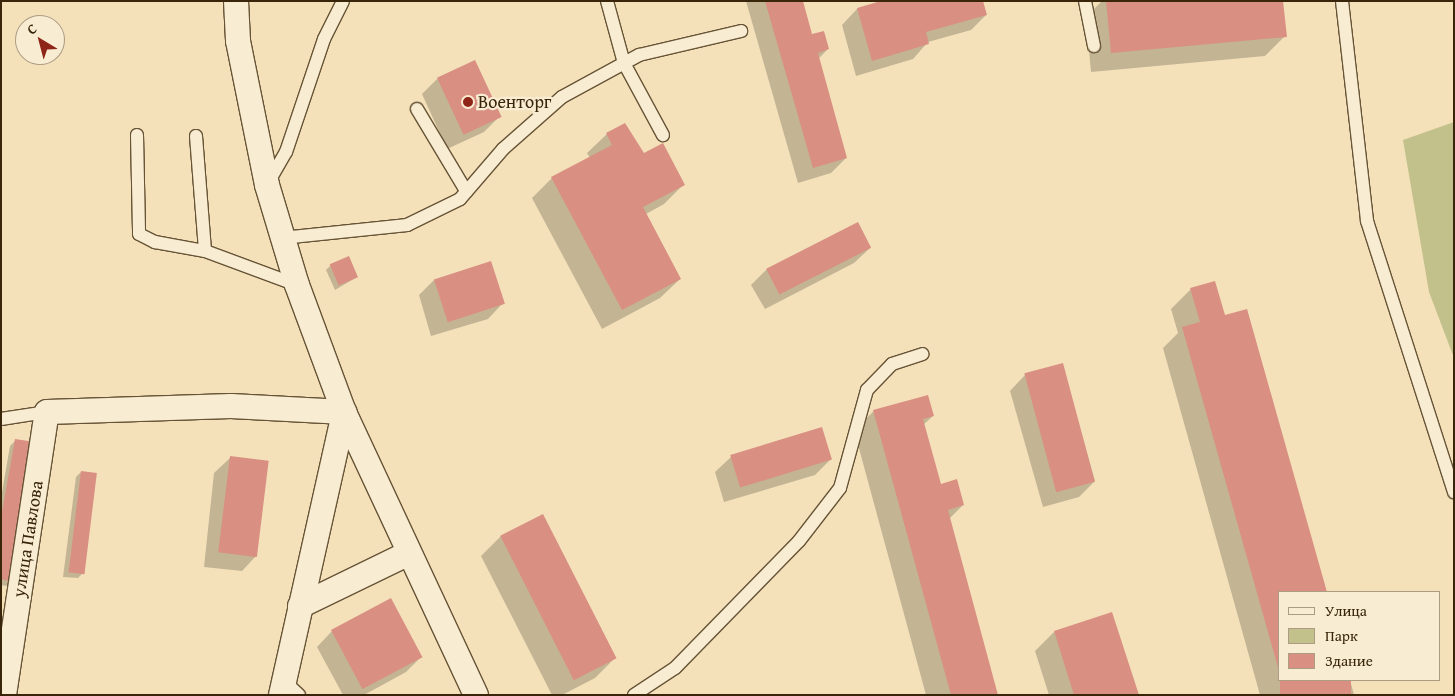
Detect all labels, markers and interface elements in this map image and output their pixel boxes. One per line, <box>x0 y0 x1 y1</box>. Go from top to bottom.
north arrow <box>15 15 65 65</box>
text: С <box>22 18 41 39</box>
place label: Военторг <box>478 91 551 113</box>
marker: Военторг <box>462 96 474 108</box>
street label: улица Павлова <box>8 479 48 599</box>
legend <box>1278 591 1440 681</box>
text: Улица <box>1325 600 1367 621</box>
text: Парк <box>1325 625 1358 646</box>
text: Здание <box>1325 650 1373 671</box>

